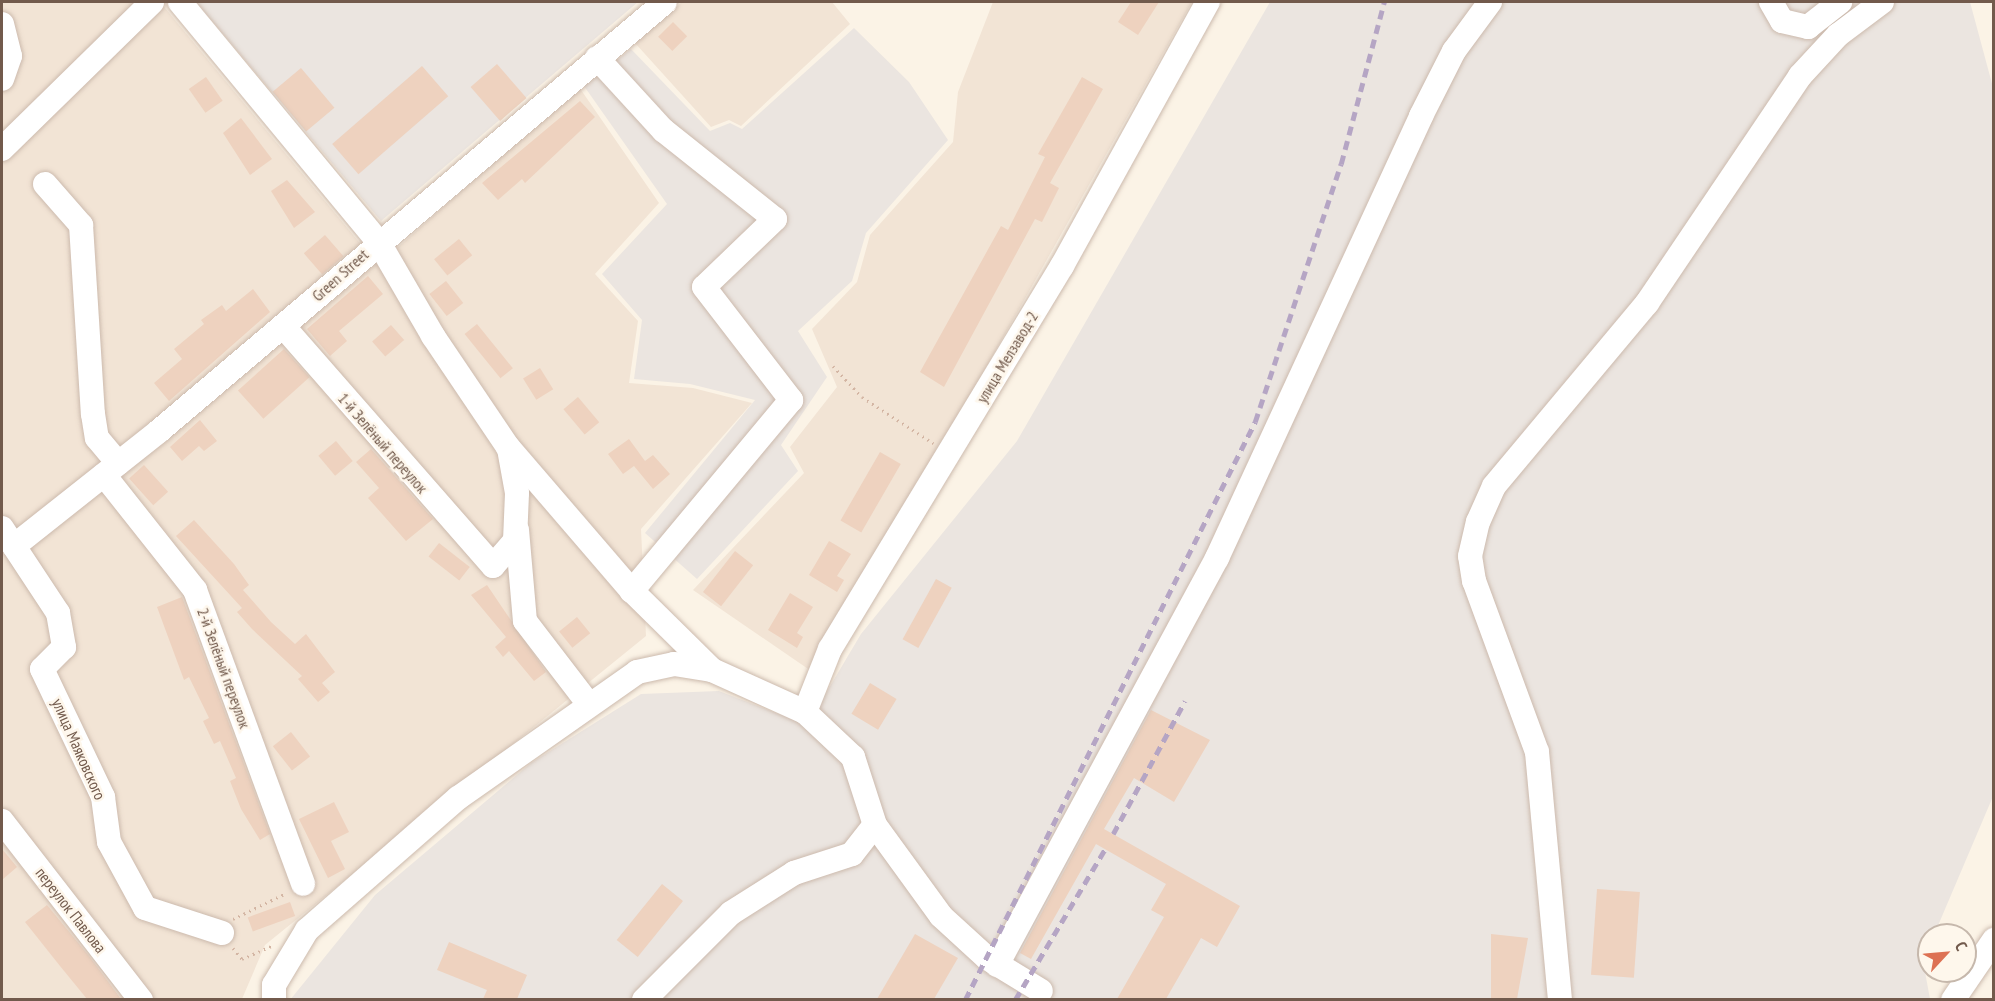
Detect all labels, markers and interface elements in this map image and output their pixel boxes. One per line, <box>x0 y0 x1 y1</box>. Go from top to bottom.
street label: Green Street <box>308 245 372 305</box>
street label: улица Мелзавод-2 <box>972 308 1042 406</box>
street label: 1-й Зелёный переулок <box>334 389 432 497</box>
street label: 2-й Зелёный переулок <box>193 605 255 731</box>
street label: улица Маяковского <box>48 696 110 802</box>
street label: переулок Павлова <box>32 863 110 957</box>
north arrow <box>1917 923 1977 983</box>
text: С <box>1951 938 1972 954</box>

